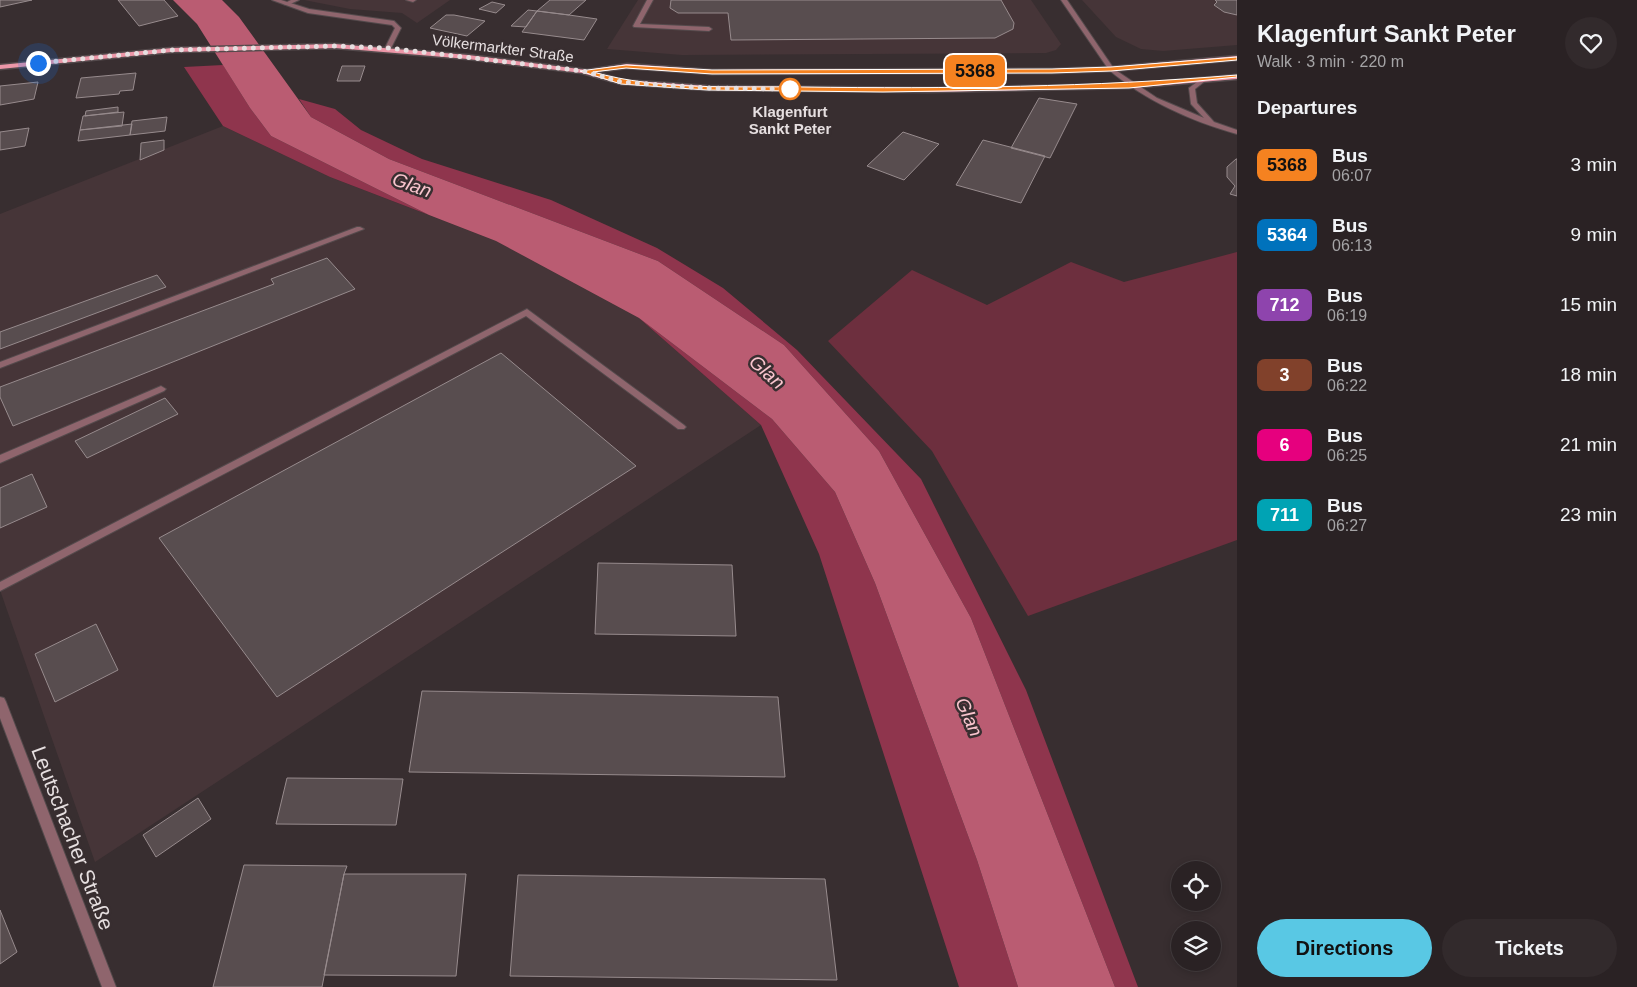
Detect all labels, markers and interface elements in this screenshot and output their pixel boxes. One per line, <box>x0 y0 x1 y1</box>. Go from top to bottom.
button: heart <box>1565 17 1617 69</box>
text: Klagenfurt Sankt Peter <box>1257 20 1516 47</box>
street label: Völkermarkter Straße <box>431 31 575 65</box>
your location <box>26 51 51 76</box>
text: Walk · 3 min · 220 m <box>1257 53 1404 70</box>
line badge: 5368 <box>940 55 1010 87</box>
text: 5368 <box>955 61 995 81</box>
marker: Klagenfurt Sankt Peter <box>779 78 801 100</box>
text: Departures <box>1257 97 1357 118</box>
place label: Klagenfurt Sankt Peter <box>749 103 831 137</box>
text: Bus <box>1332 145 1368 166</box>
text: 3 min <box>1571 154 1617 175</box>
text: 5368 <box>1267 155 1307 175</box>
text: 06:07 <box>1332 167 1372 184</box>
water label: Glan <box>390 168 434 202</box>
text: Bus <box>1332 215 1368 236</box>
text: 9 min <box>1571 224 1617 245</box>
text: 5364 <box>1267 225 1307 245</box>
text: 06:13 <box>1332 237 1372 254</box>
text: Bus <box>1327 285 1363 306</box>
text: 15 min <box>1560 294 1617 315</box>
text: 712 <box>1269 295 1300 315</box>
text: 06:19 <box>1327 307 1367 324</box>
water label: Glan <box>745 351 789 393</box>
text: Bus <box>1327 355 1363 376</box>
text: 18 min <box>1560 364 1617 385</box>
text: 3 <box>1279 365 1290 385</box>
text: 06:22 <box>1327 377 1367 394</box>
text: Bus <box>1327 425 1363 446</box>
text: 21 min <box>1560 434 1617 455</box>
text: 6 <box>1279 435 1290 455</box>
text: 06:25 <box>1327 447 1367 464</box>
text: Bus <box>1327 495 1363 516</box>
text: 23 min <box>1560 504 1617 525</box>
text: 711 <box>1270 505 1299 525</box>
text: 06:27 <box>1327 517 1367 534</box>
water label: Glan <box>951 694 987 740</box>
street label: Leutschacher Straße <box>27 743 119 933</box>
map controls <box>1171 861 1221 971</box>
button: locate <box>1171 861 1221 911</box>
button: Directions <box>1257 919 1432 977</box>
button: Tickets <box>1442 919 1617 977</box>
button: layers <box>1171 921 1221 971</box>

